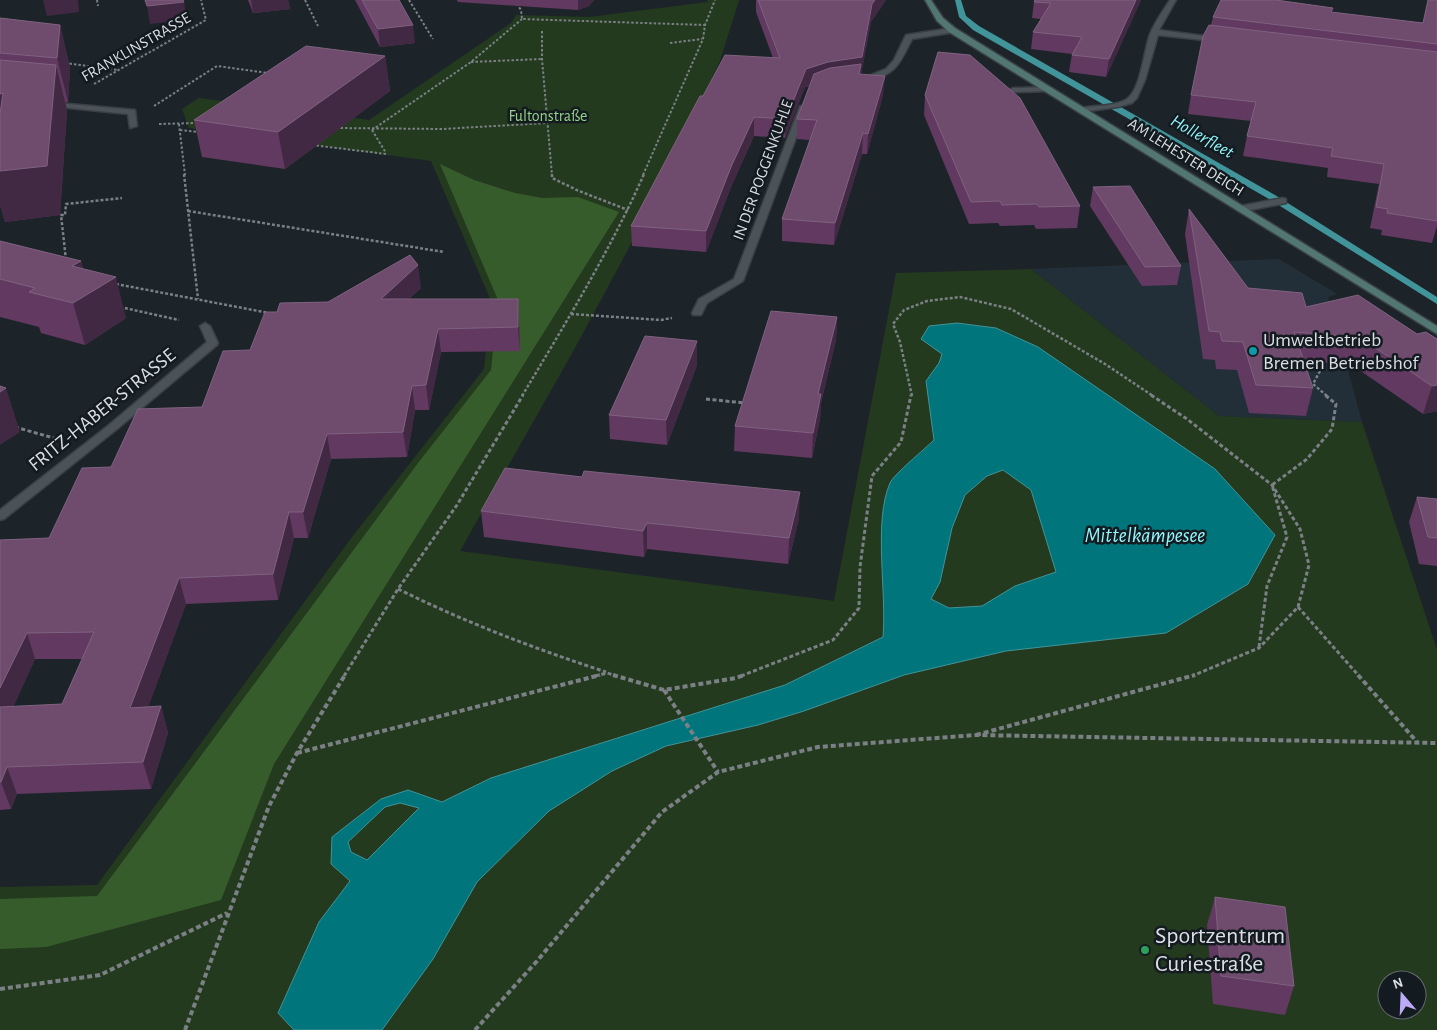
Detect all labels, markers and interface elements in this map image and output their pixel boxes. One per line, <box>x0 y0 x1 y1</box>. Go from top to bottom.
street label: FRANKLINSTRASSE <box>79 9 193 85</box>
street label: IN DER POGGENKUHLE <box>730 98 796 242</box>
park label: Fultonstraße <box>509 108 587 124</box>
water label: Hollerfleet <box>1167 112 1237 162</box>
street label: AM LEHESTER DEICH <box>1125 115 1247 199</box>
place label: Umweltbetrieb Bremen Betriebshof <box>1263 330 1419 373</box>
street label: FRITZ-HABER-STRASSE <box>25 345 179 475</box>
marker: Umweltbetrieb Bremen Betriebshof <box>1247 345 1259 357</box>
water label: Mittelkämpesee <box>1085 525 1205 547</box>
place label: Sportzentrum Curiestraße <box>1155 924 1285 976</box>
marker: Sportzentrum Curiestraße <box>1139 944 1151 956</box>
north arrow <box>1377 970 1427 1020</box>
text: N <box>1391 975 1405 992</box>

